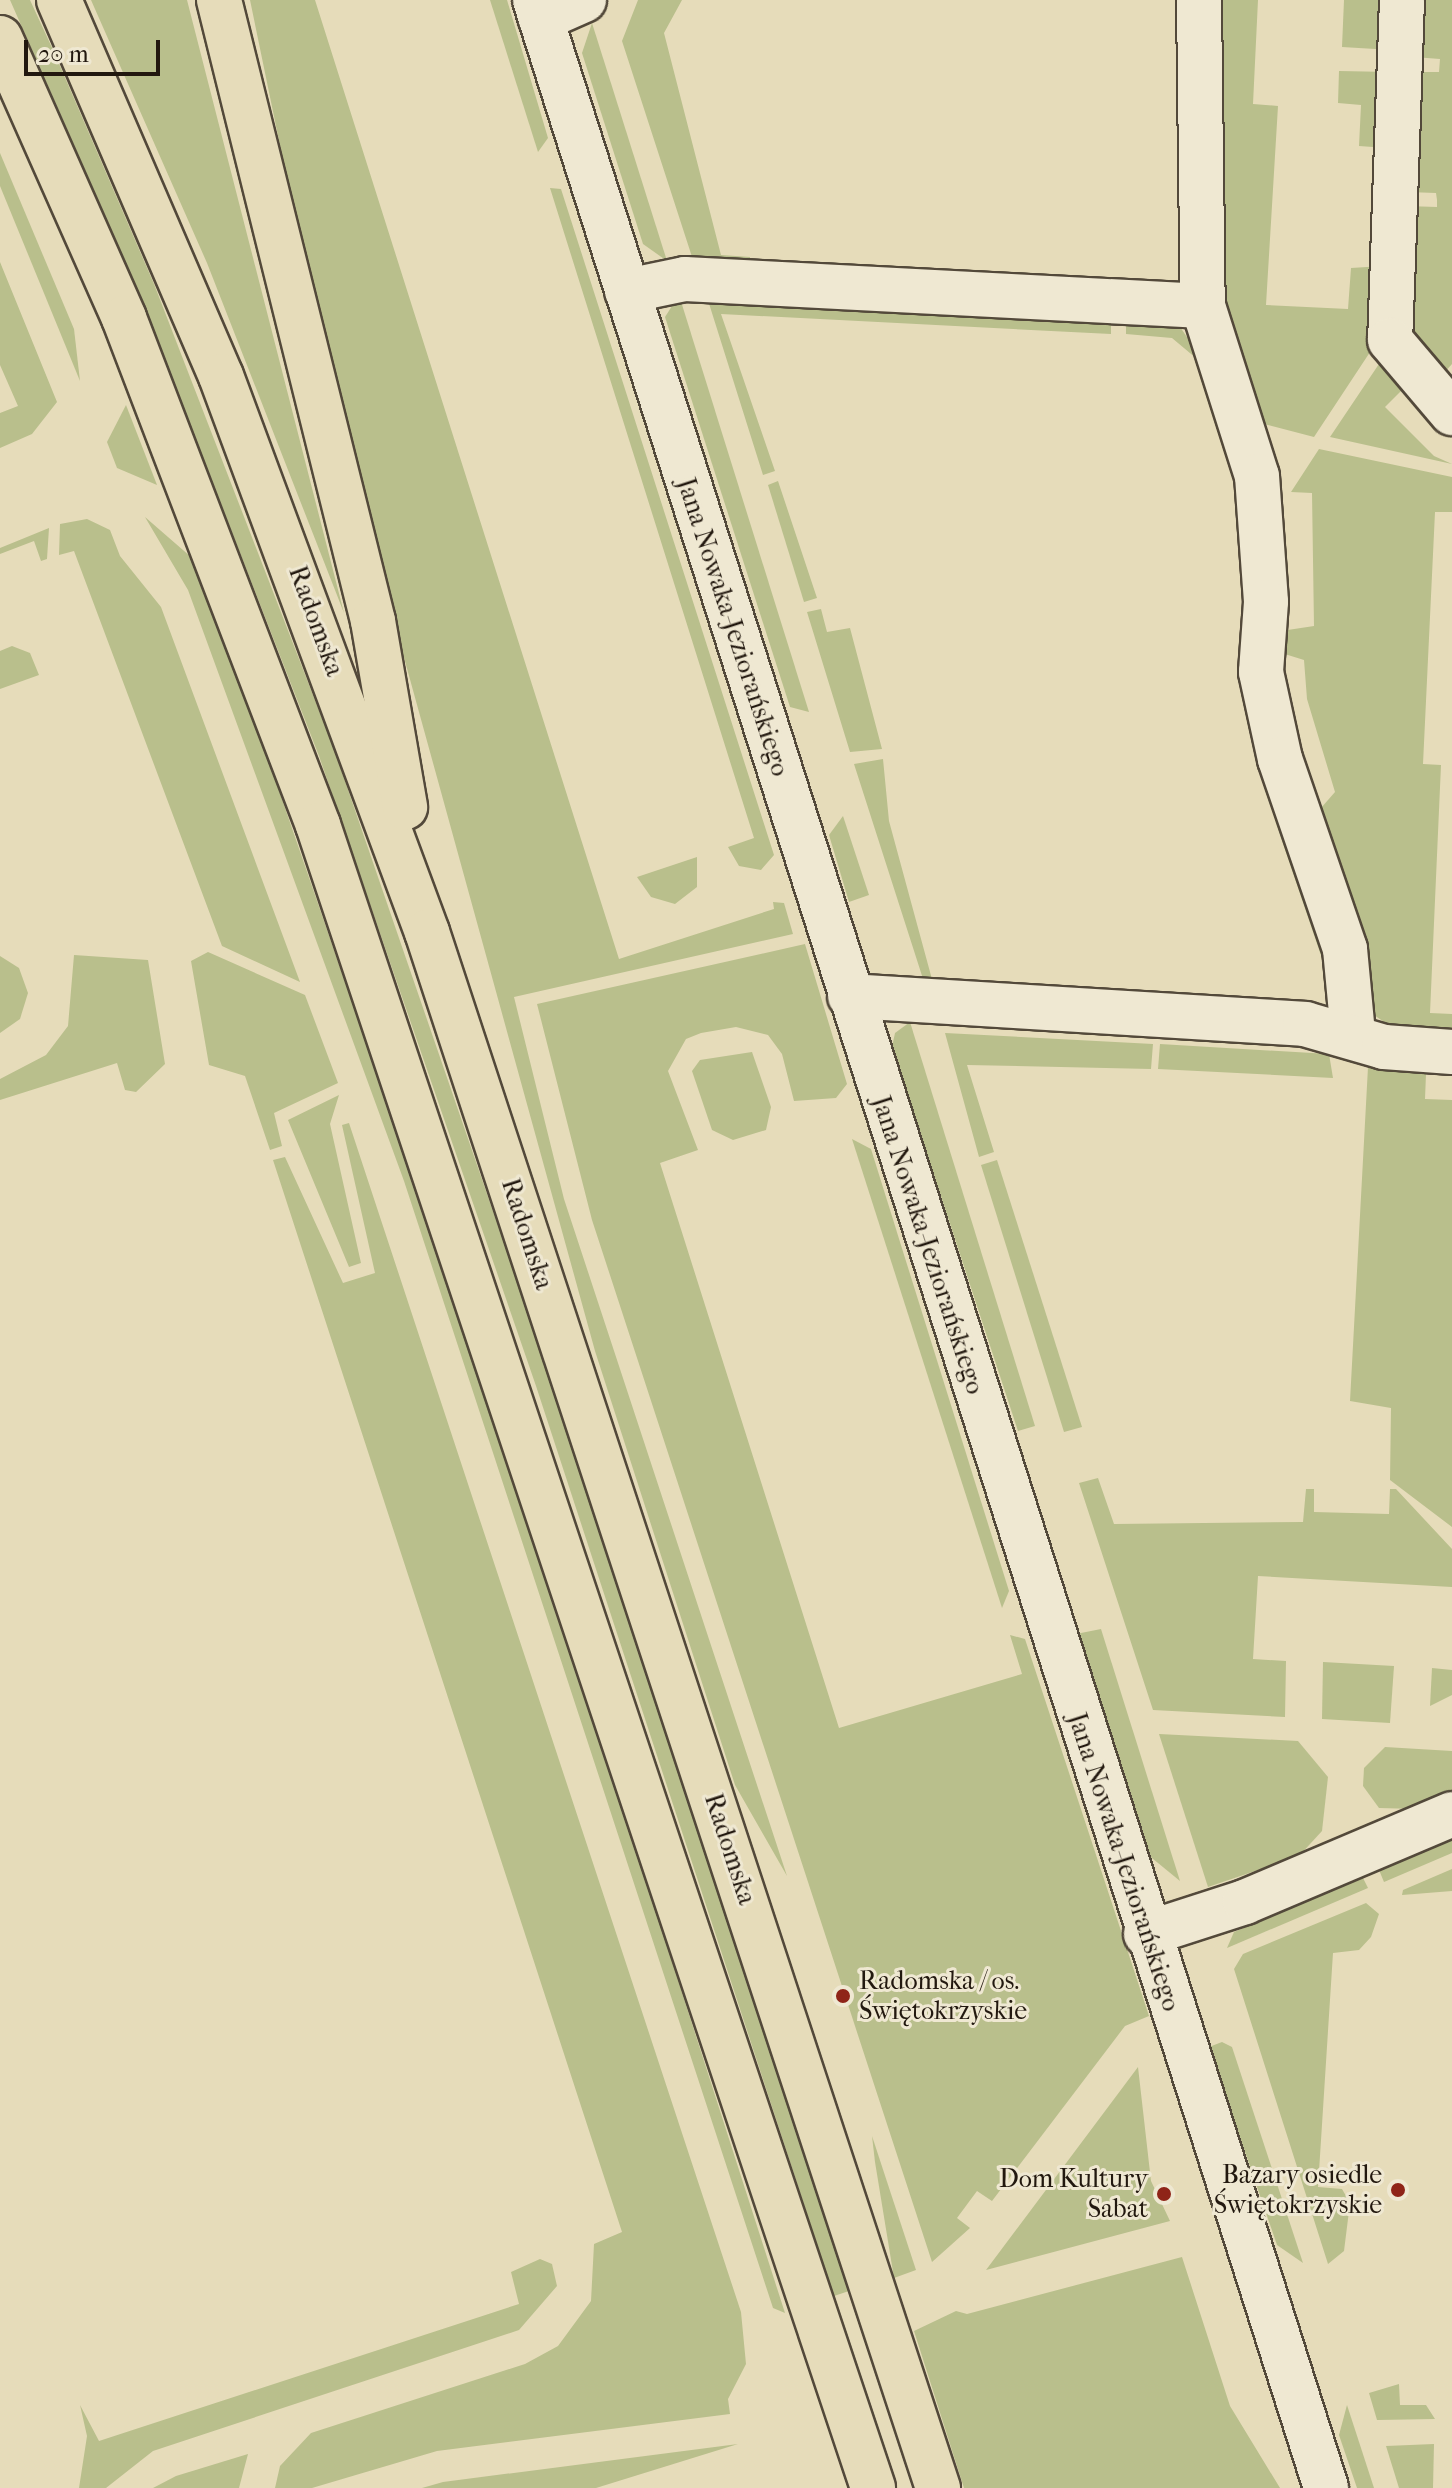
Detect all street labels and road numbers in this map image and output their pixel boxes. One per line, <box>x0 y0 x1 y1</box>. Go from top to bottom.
street label: Jana Nowaka-Jeziorańskiego <box>670 474 796 780</box>
street label: Radomska <box>282 562 350 680</box>
street label: Jana Nowaka-Jeziorańskiego <box>865 1092 991 1398</box>
street label: Radomska <box>494 1174 560 1294</box>
street label: Jana Nowaka-Jeziorańskiego <box>1061 1709 1187 2015</box>
street label: Radomska <box>697 1789 763 1909</box>

